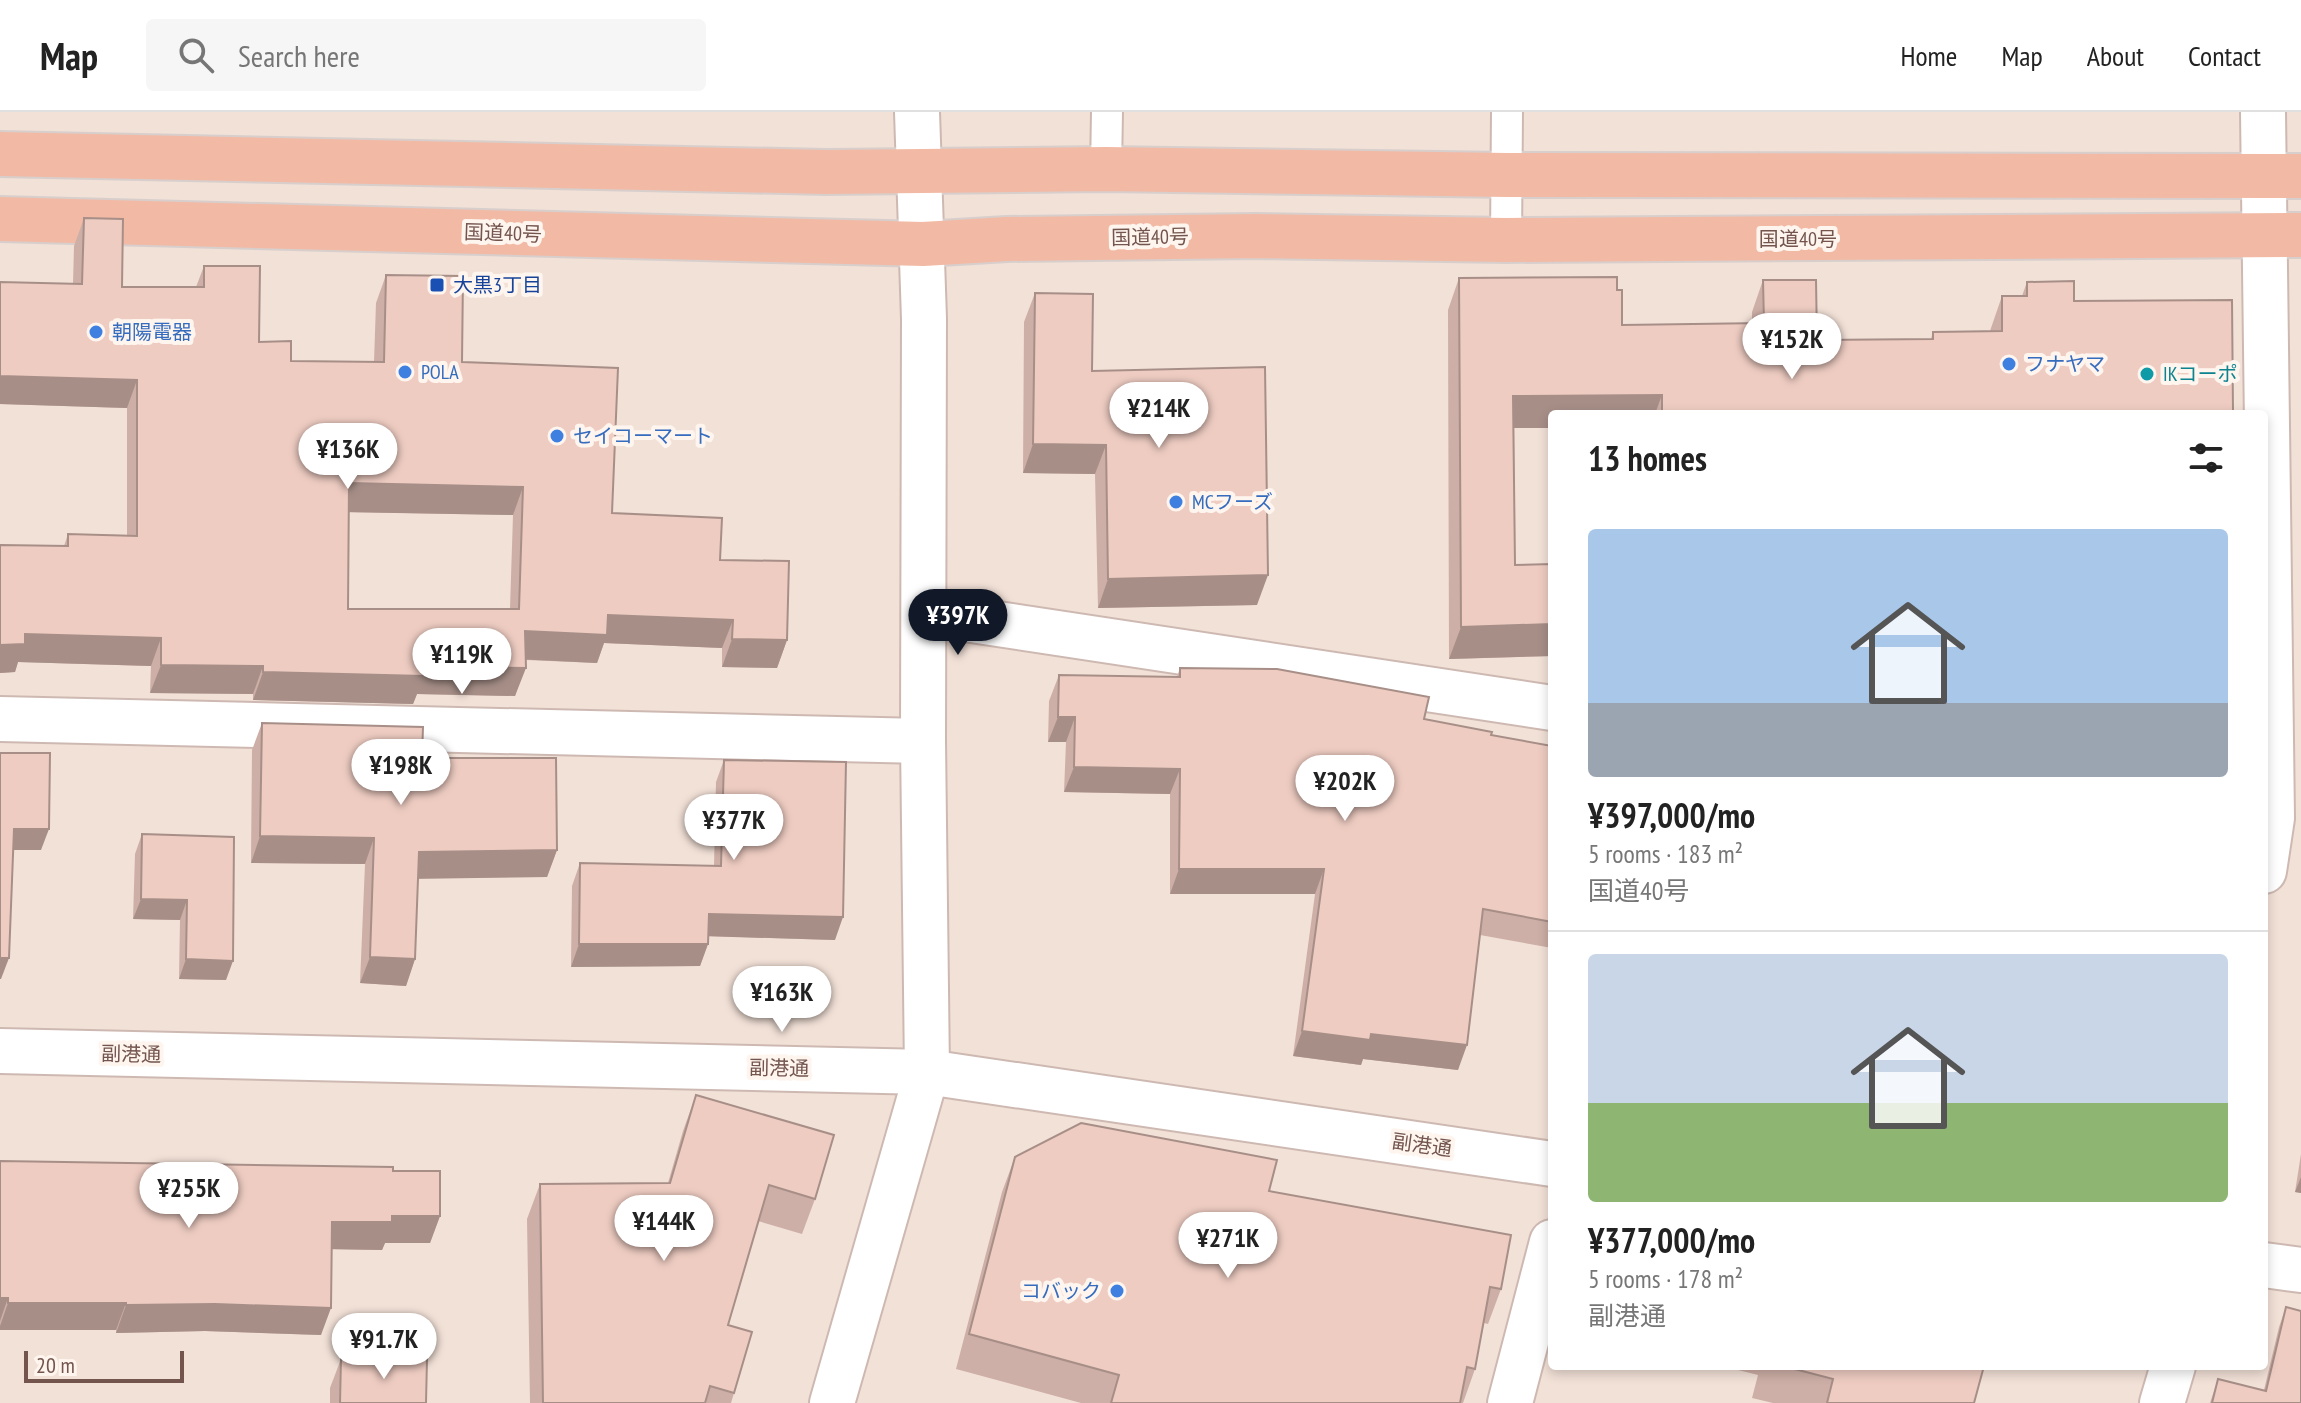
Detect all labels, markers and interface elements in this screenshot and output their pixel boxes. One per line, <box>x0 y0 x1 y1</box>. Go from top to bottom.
search box <box>146 19 706 91</box>
text: Map <box>40 31 98 80</box>
icon: search <box>174 33 218 77</box>
text: Search here <box>238 36 360 75</box>
text: Home <box>1901 37 1957 74</box>
text: Map <box>2001 37 2043 74</box>
text: About <box>2087 37 2144 74</box>
text: Contact <box>2188 37 2261 74</box>
street label: 国道40号 <box>464 219 542 247</box>
street label: 国道40号 <box>1111 223 1189 251</box>
street label: 国道40号 <box>1759 226 1837 252</box>
place label: 大黒3丁目 <box>453 272 542 298</box>
marker: 大黒3丁目 <box>428 276 446 294</box>
pin: ¥152K <box>1736 313 1848 381</box>
place label: 朝陽電器 <box>112 319 192 345</box>
text: ¥152K <box>1760 322 1824 355</box>
marker: 朝陽電器 <box>87 323 105 341</box>
place label: フナヤマ <box>2025 351 2105 377</box>
marker: フナヤマ <box>2000 355 2018 373</box>
place label: POLA <box>421 359 459 385</box>
place label: IKコーポ <box>2163 361 2238 387</box>
marker: POLA <box>396 363 414 381</box>
marker: IKコーポ <box>2138 365 2156 383</box>
pin: ¥214K <box>1103 382 1215 450</box>
text: ¥214K <box>1127 391 1191 424</box>
pin: ¥136K <box>292 423 404 491</box>
place label: セイコーマート <box>573 423 713 449</box>
marker: セイコーマート <box>548 427 566 445</box>
text: ¥136K <box>316 432 380 465</box>
text: 13 homes <box>1588 436 1707 480</box>
icon: filters <box>2184 436 2228 480</box>
place label: MCフーズ <box>1192 489 1273 515</box>
marker: MCフーズ <box>1167 493 1185 511</box>
icon: home <box>1836 581 1980 725</box>
pin: ¥397K <box>902 589 1014 657</box>
text: ¥397K <box>926 598 990 631</box>
pin: ¥119K <box>406 628 518 696</box>
text: ¥119K <box>430 637 494 670</box>
pin: ¥198K <box>345 739 457 807</box>
text: ¥198K <box>369 748 433 781</box>
pin: ¥202K <box>1289 755 1401 823</box>
text: ¥202K <box>1313 764 1377 797</box>
text: ¥397,000/mo <box>1588 793 1755 837</box>
pin: ¥377K <box>678 794 790 862</box>
text: ¥377K <box>702 803 766 836</box>
text: 5 rooms · 183 m² <box>1588 837 1743 870</box>
text: 国道40号 <box>1588 874 1689 907</box>
pin: ¥163K <box>726 966 838 1034</box>
text: ¥163K <box>750 975 814 1008</box>
icon: home <box>1836 1006 1980 1150</box>
street label: 副港通 <box>101 1040 161 1068</box>
street label: 副港通 <box>749 1054 809 1082</box>
street label: 副港通 <box>1390 1128 1454 1162</box>
pin: ¥255K <box>133 1162 245 1230</box>
text: ¥255K <box>157 1171 221 1204</box>
pin: ¥144K <box>608 1195 720 1263</box>
text: ¥144K <box>632 1204 696 1237</box>
pin: ¥271K <box>1172 1212 1284 1280</box>
text: ¥377,000/mo <box>1588 1218 1755 1262</box>
text: ¥271K <box>1196 1221 1260 1254</box>
text: 5 rooms · 178 m² <box>1588 1262 1743 1295</box>
place label: コバック <box>1021 1278 1101 1304</box>
marker: コバック <box>1108 1282 1126 1300</box>
text: 副港通 <box>1588 1299 1666 1332</box>
pin: ¥91.7K <box>319 1313 449 1381</box>
text: ¥91.7K <box>350 1322 418 1355</box>
scale bar <box>24 1347 184 1383</box>
text: 20 m <box>36 1351 75 1379</box>

